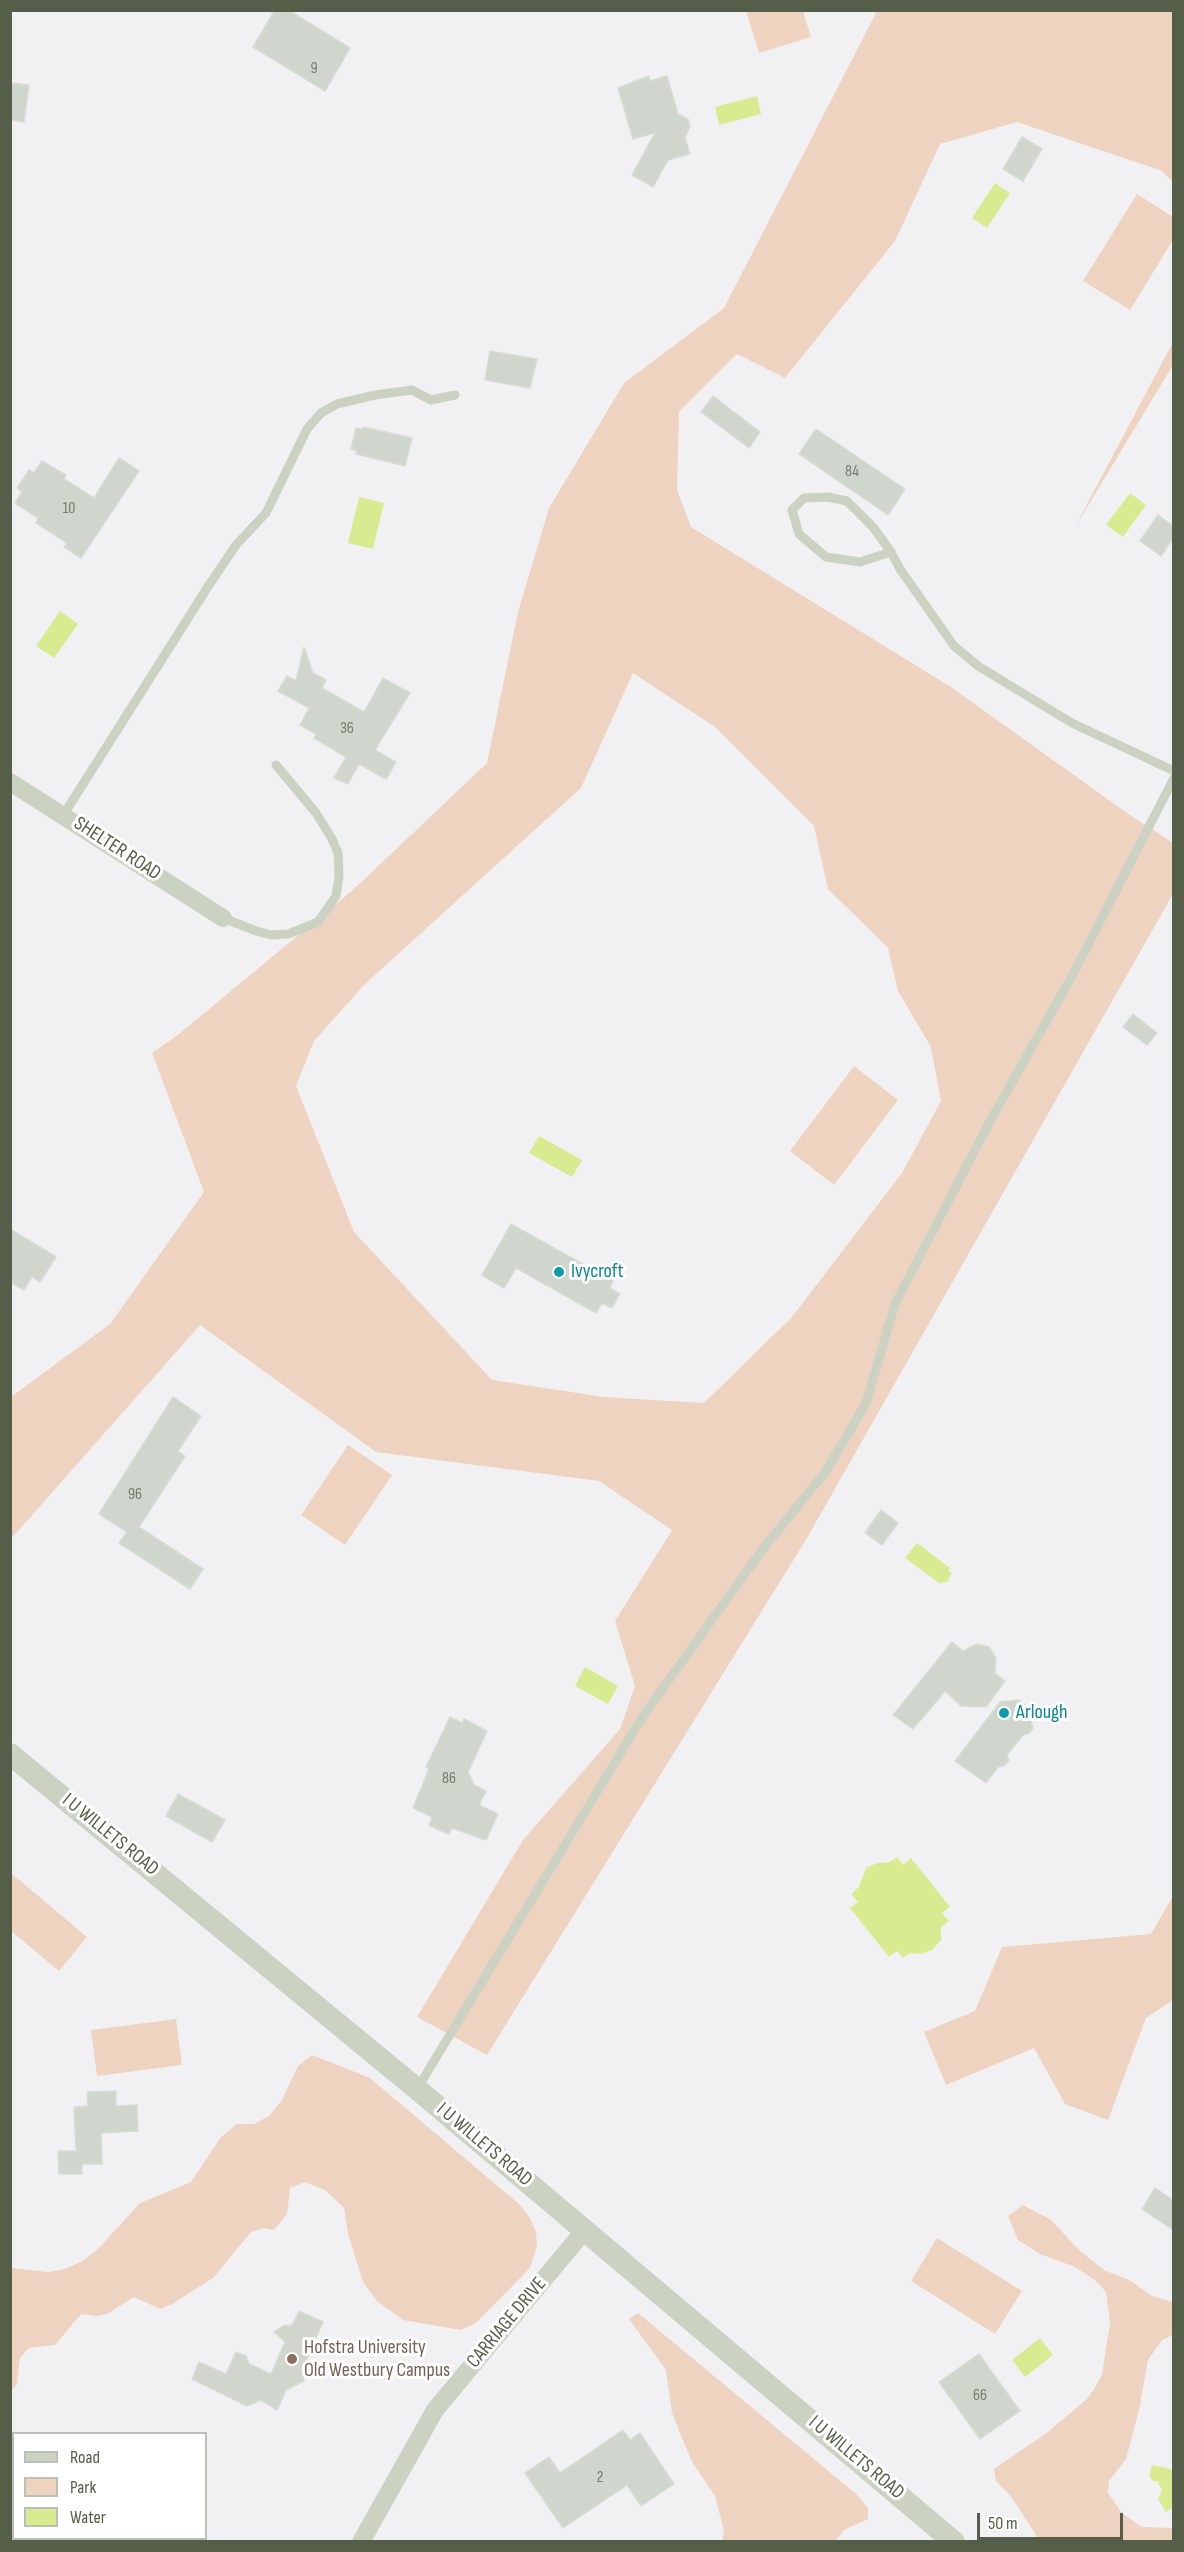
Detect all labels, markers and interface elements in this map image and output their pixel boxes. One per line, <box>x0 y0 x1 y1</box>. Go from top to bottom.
house number: 9 <box>310 59 318 79</box>
house number: 84 <box>845 462 859 482</box>
house number: 10 <box>63 499 75 519</box>
house number: 36 <box>340 719 354 739</box>
street label: SHELTER ROAD <box>69 812 165 886</box>
place label: Ivycroft <box>571 1260 624 1284</box>
marker: Ivycroft <box>552 1265 566 1279</box>
house number: 96 <box>128 1485 142 1505</box>
place label: Arlough <box>1016 1701 1068 1725</box>
marker: Arlough <box>997 1706 1011 1720</box>
house number: 86 <box>442 1769 456 1789</box>
street label: I U WILLETS ROAD <box>57 1789 163 1881</box>
street label: I U WILLETS ROAD <box>431 2098 537 2192</box>
street label: CARRIAGE DRIVE <box>462 2273 552 2373</box>
place label: Hofstra University Old Westbury Campus <box>304 2336 450 2383</box>
marker: Hofstra University Old Westbury Campus <box>285 2352 299 2366</box>
house number: 66 <box>973 2386 987 2406</box>
street label: I U WILLETS ROAD <box>803 2411 909 2505</box>
legend <box>12 2432 207 2540</box>
text: Road <box>70 2447 100 2468</box>
house number: 2 <box>597 2468 603 2488</box>
text: Park <box>70 2477 96 2498</box>
scale bar <box>980 2501 1126 2539</box>
text: Water <box>70 2507 106 2528</box>
text: 50 m <box>988 2513 1018 2534</box>

